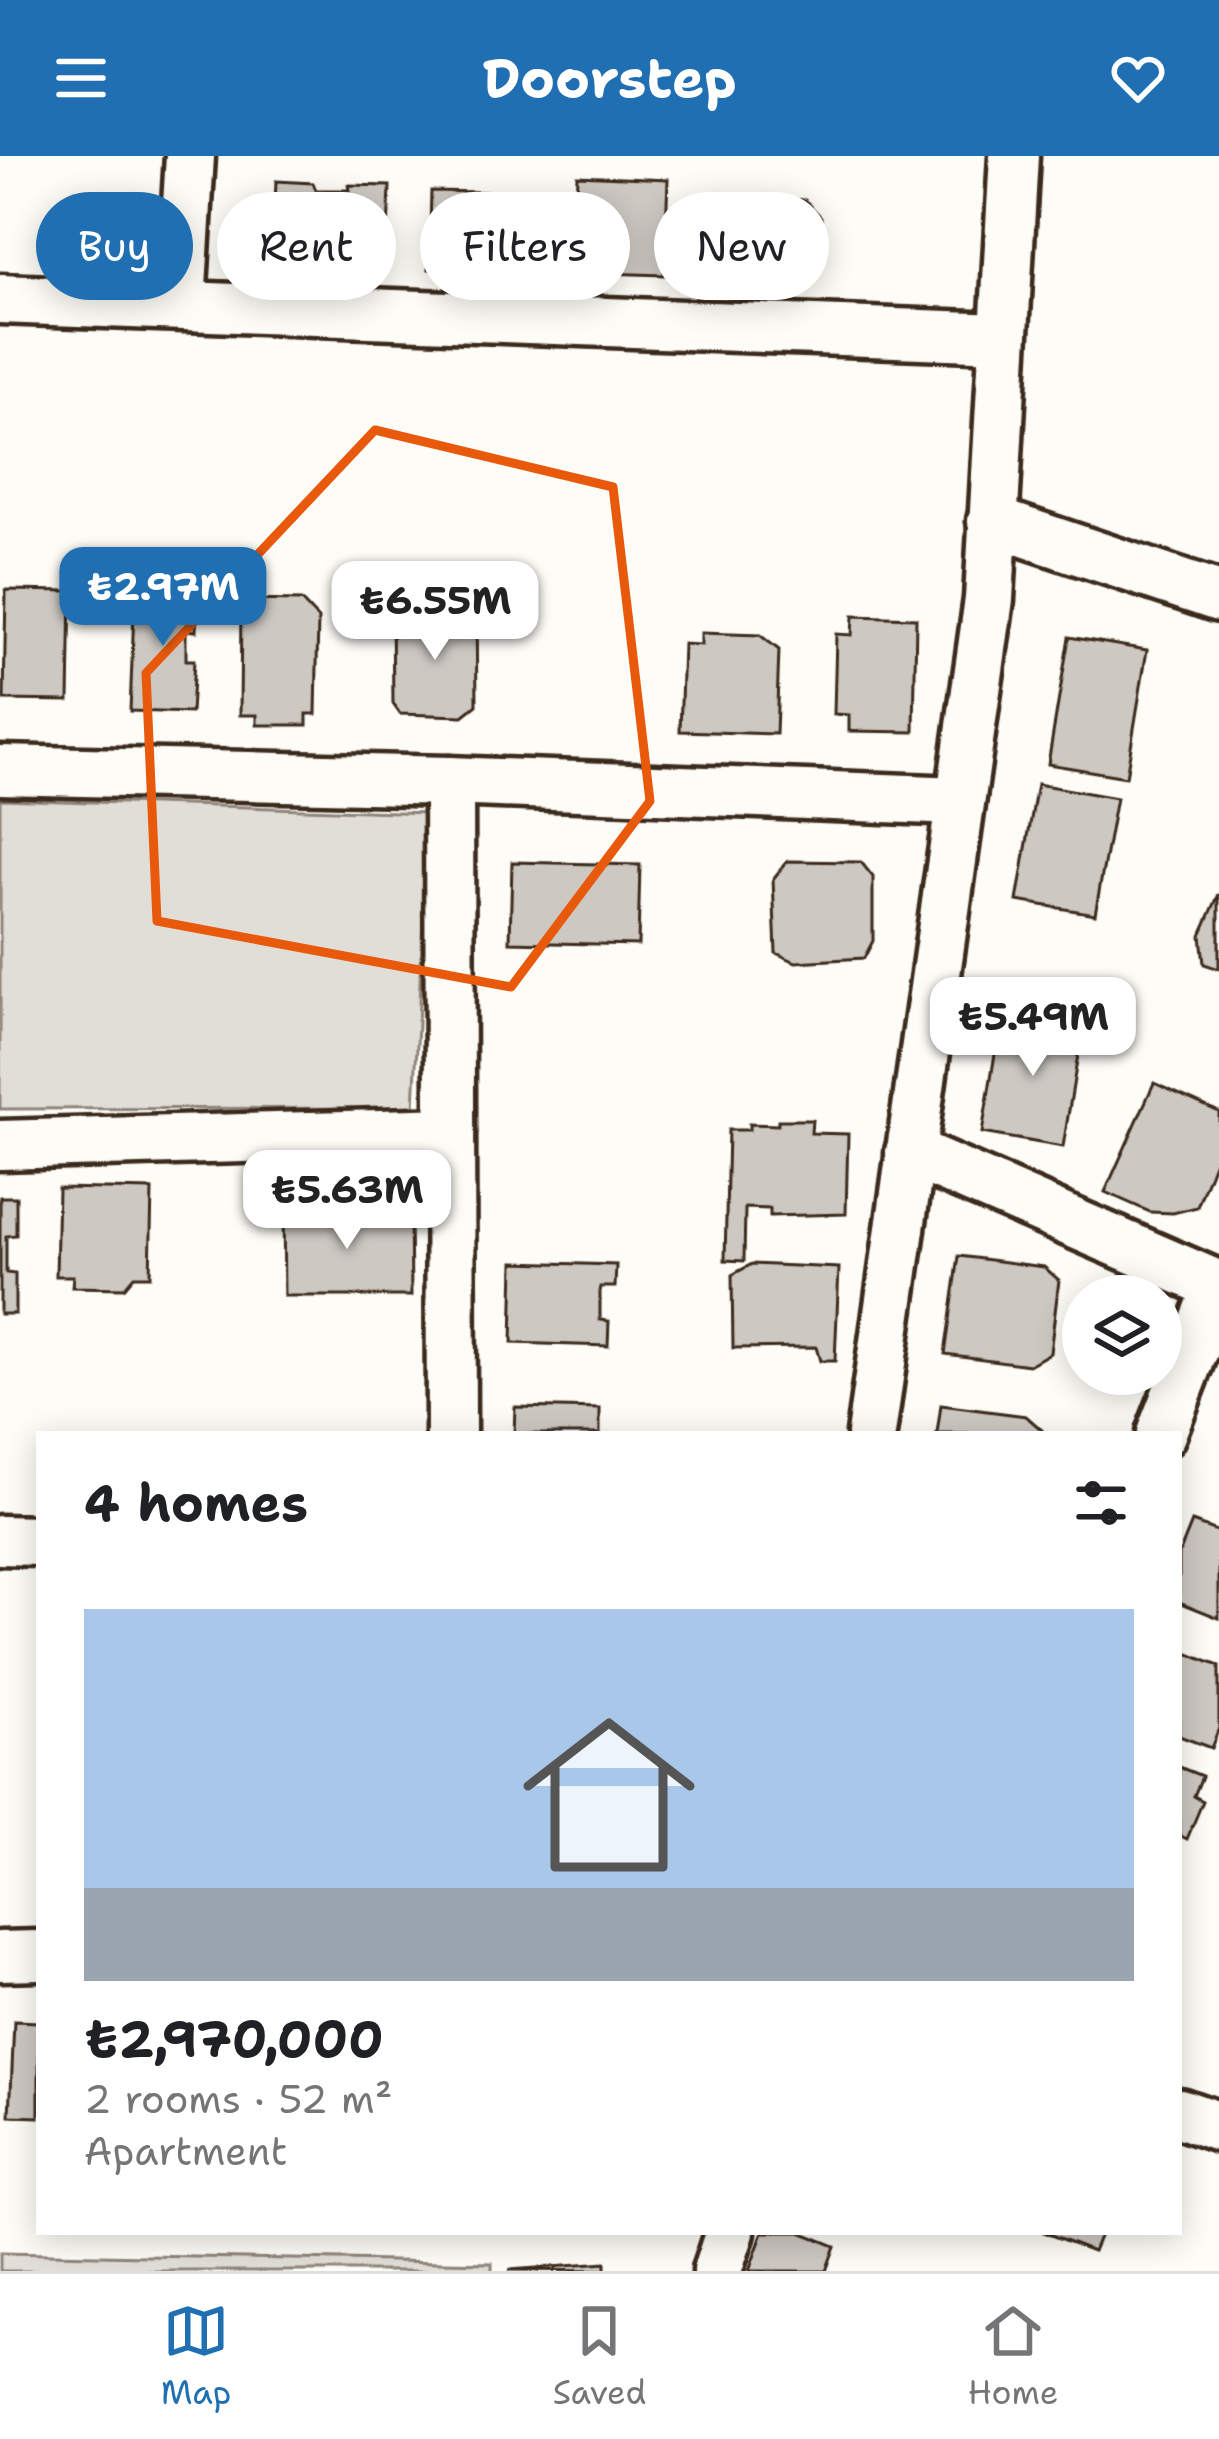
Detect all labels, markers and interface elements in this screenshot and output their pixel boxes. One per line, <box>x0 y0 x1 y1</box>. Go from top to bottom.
text: Doorstep <box>482 42 737 114</box>
icon: menu <box>48 45 114 111</box>
icon: heart <box>1105 45 1171 111</box>
chip: Buy <box>36 192 193 300</box>
chip: Rent <box>217 192 396 300</box>
chip: Filters <box>420 192 630 300</box>
chip: New <box>654 192 829 300</box>
pin: ₺2.97M <box>65 547 261 649</box>
text: ₺2.97M <box>86 560 240 612</box>
pin: ₺6.55M <box>337 561 533 663</box>
text: ₺6.55M <box>359 574 512 626</box>
pin: ₺5.49M <box>935 977 1131 1079</box>
text: ₺5.49M <box>957 990 1109 1042</box>
pin: ₺5.63M <box>249 1150 445 1252</box>
text: ₺5.63M <box>270 1163 424 1215</box>
map controls <box>1062 1275 1182 1395</box>
button: layers <box>1062 1275 1182 1395</box>
text: 4 homes <box>84 1469 308 1537</box>
icon: filters <box>1068 1470 1134 1536</box>
icon: home <box>501 1687 717 1903</box>
text: ₺2,970,000 <box>84 2005 384 2073</box>
text: 2 rooms · 52 m² <box>84 2073 393 2125</box>
text: Apartment <box>84 2125 287 2177</box>
tab: Map <box>161 2298 231 2415</box>
tab: Saved <box>553 2298 646 2415</box>
tab: Home <box>968 2298 1058 2415</box>

